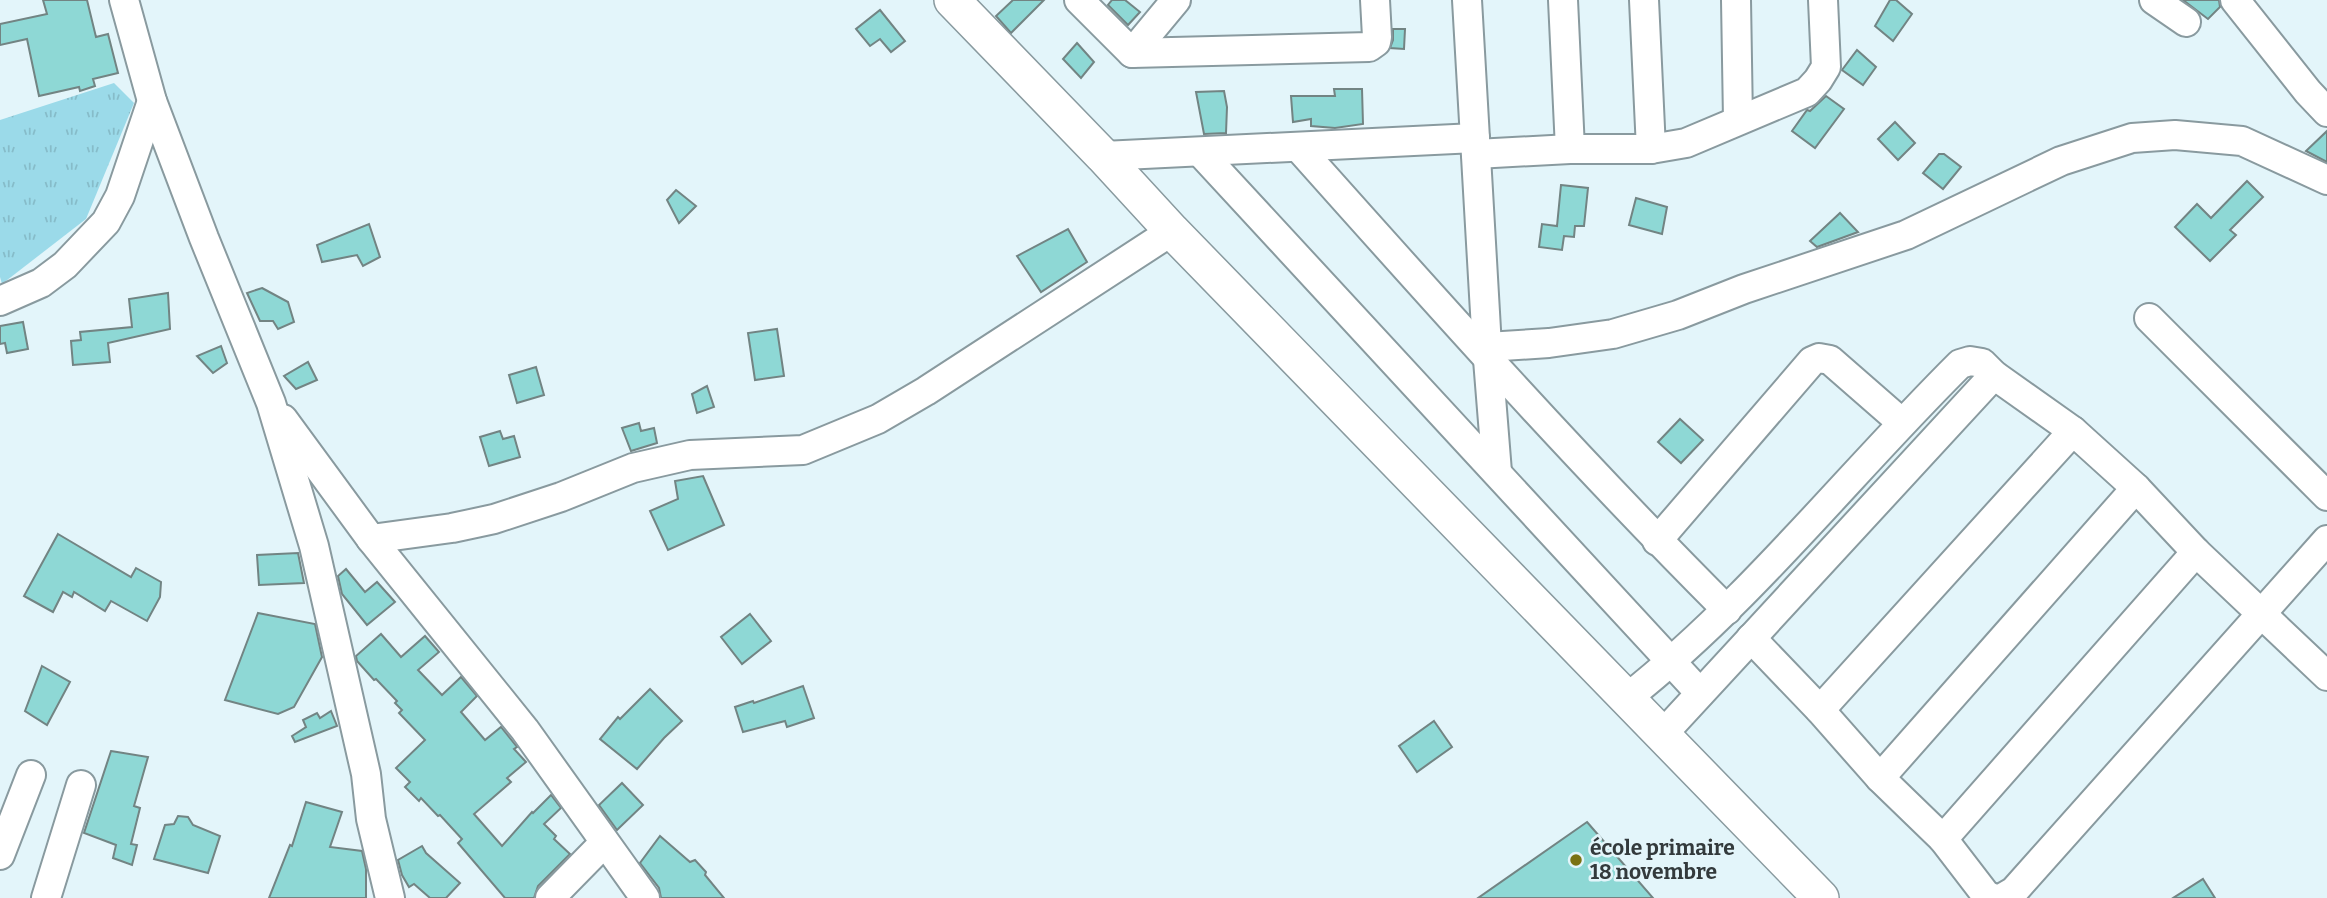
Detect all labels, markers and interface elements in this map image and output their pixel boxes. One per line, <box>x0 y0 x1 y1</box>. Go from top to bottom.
place label: école primaire 18 novembre <box>1590 835 1735 885</box>
marker: école primaire 18 novembre <box>1568 852 1584 868</box>

